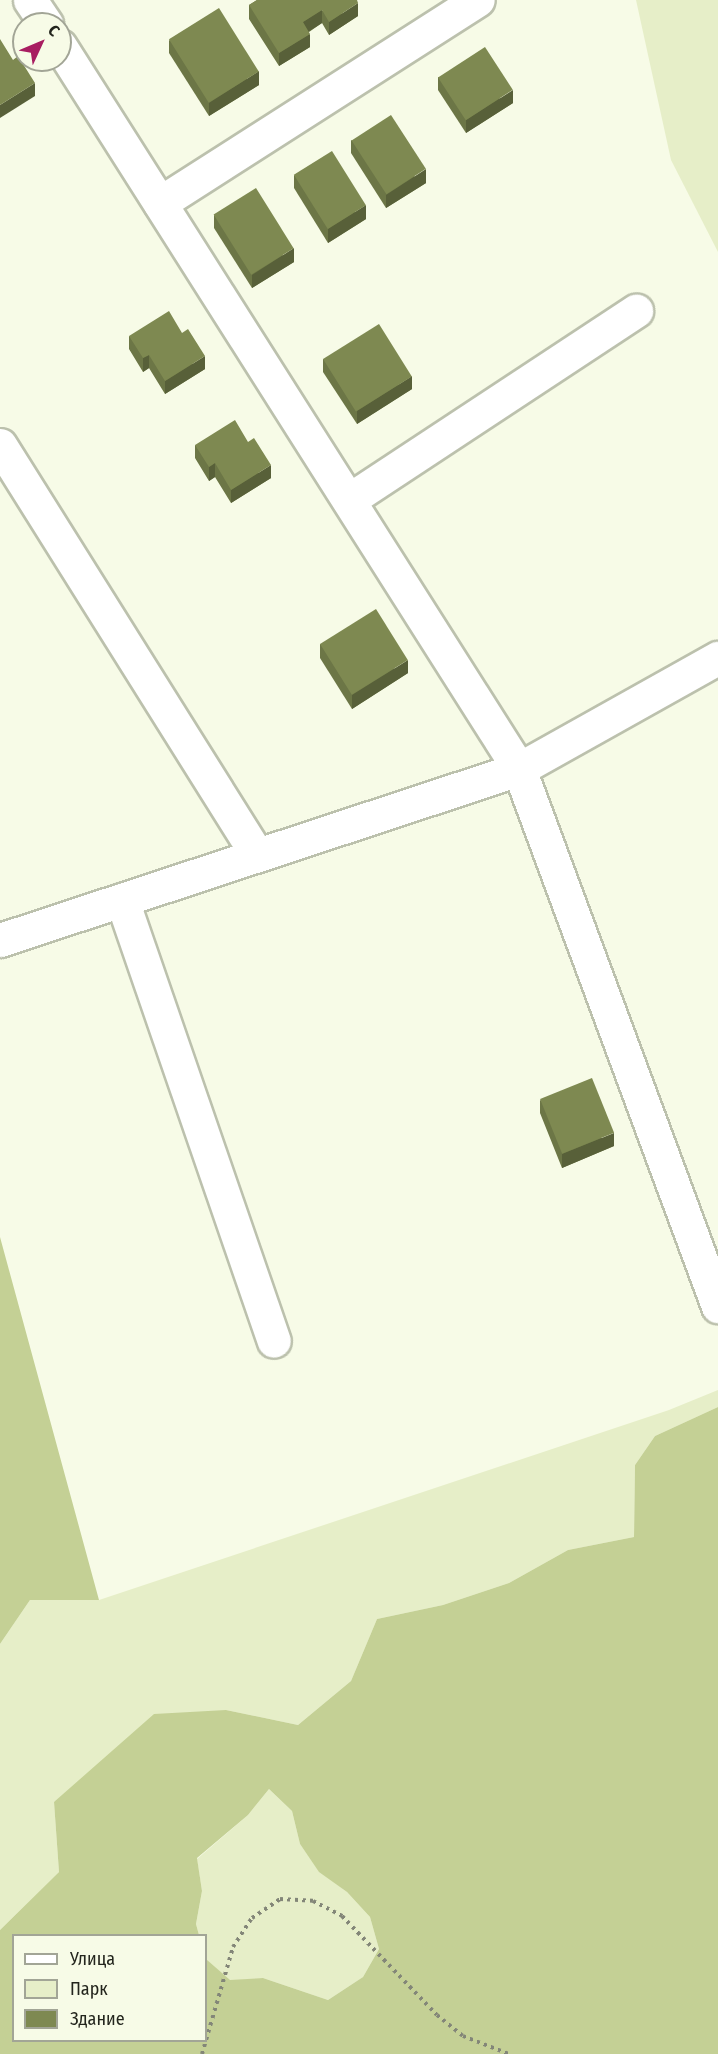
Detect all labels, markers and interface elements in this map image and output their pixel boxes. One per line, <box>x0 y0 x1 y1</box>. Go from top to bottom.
north arrow <box>12 12 72 72</box>
text: С <box>44 21 64 40</box>
legend <box>12 1934 207 2042</box>
text: Улица <box>70 1948 115 1970</box>
text: Парк <box>70 1978 108 2000</box>
text: Здание <box>70 2008 125 2030</box>

